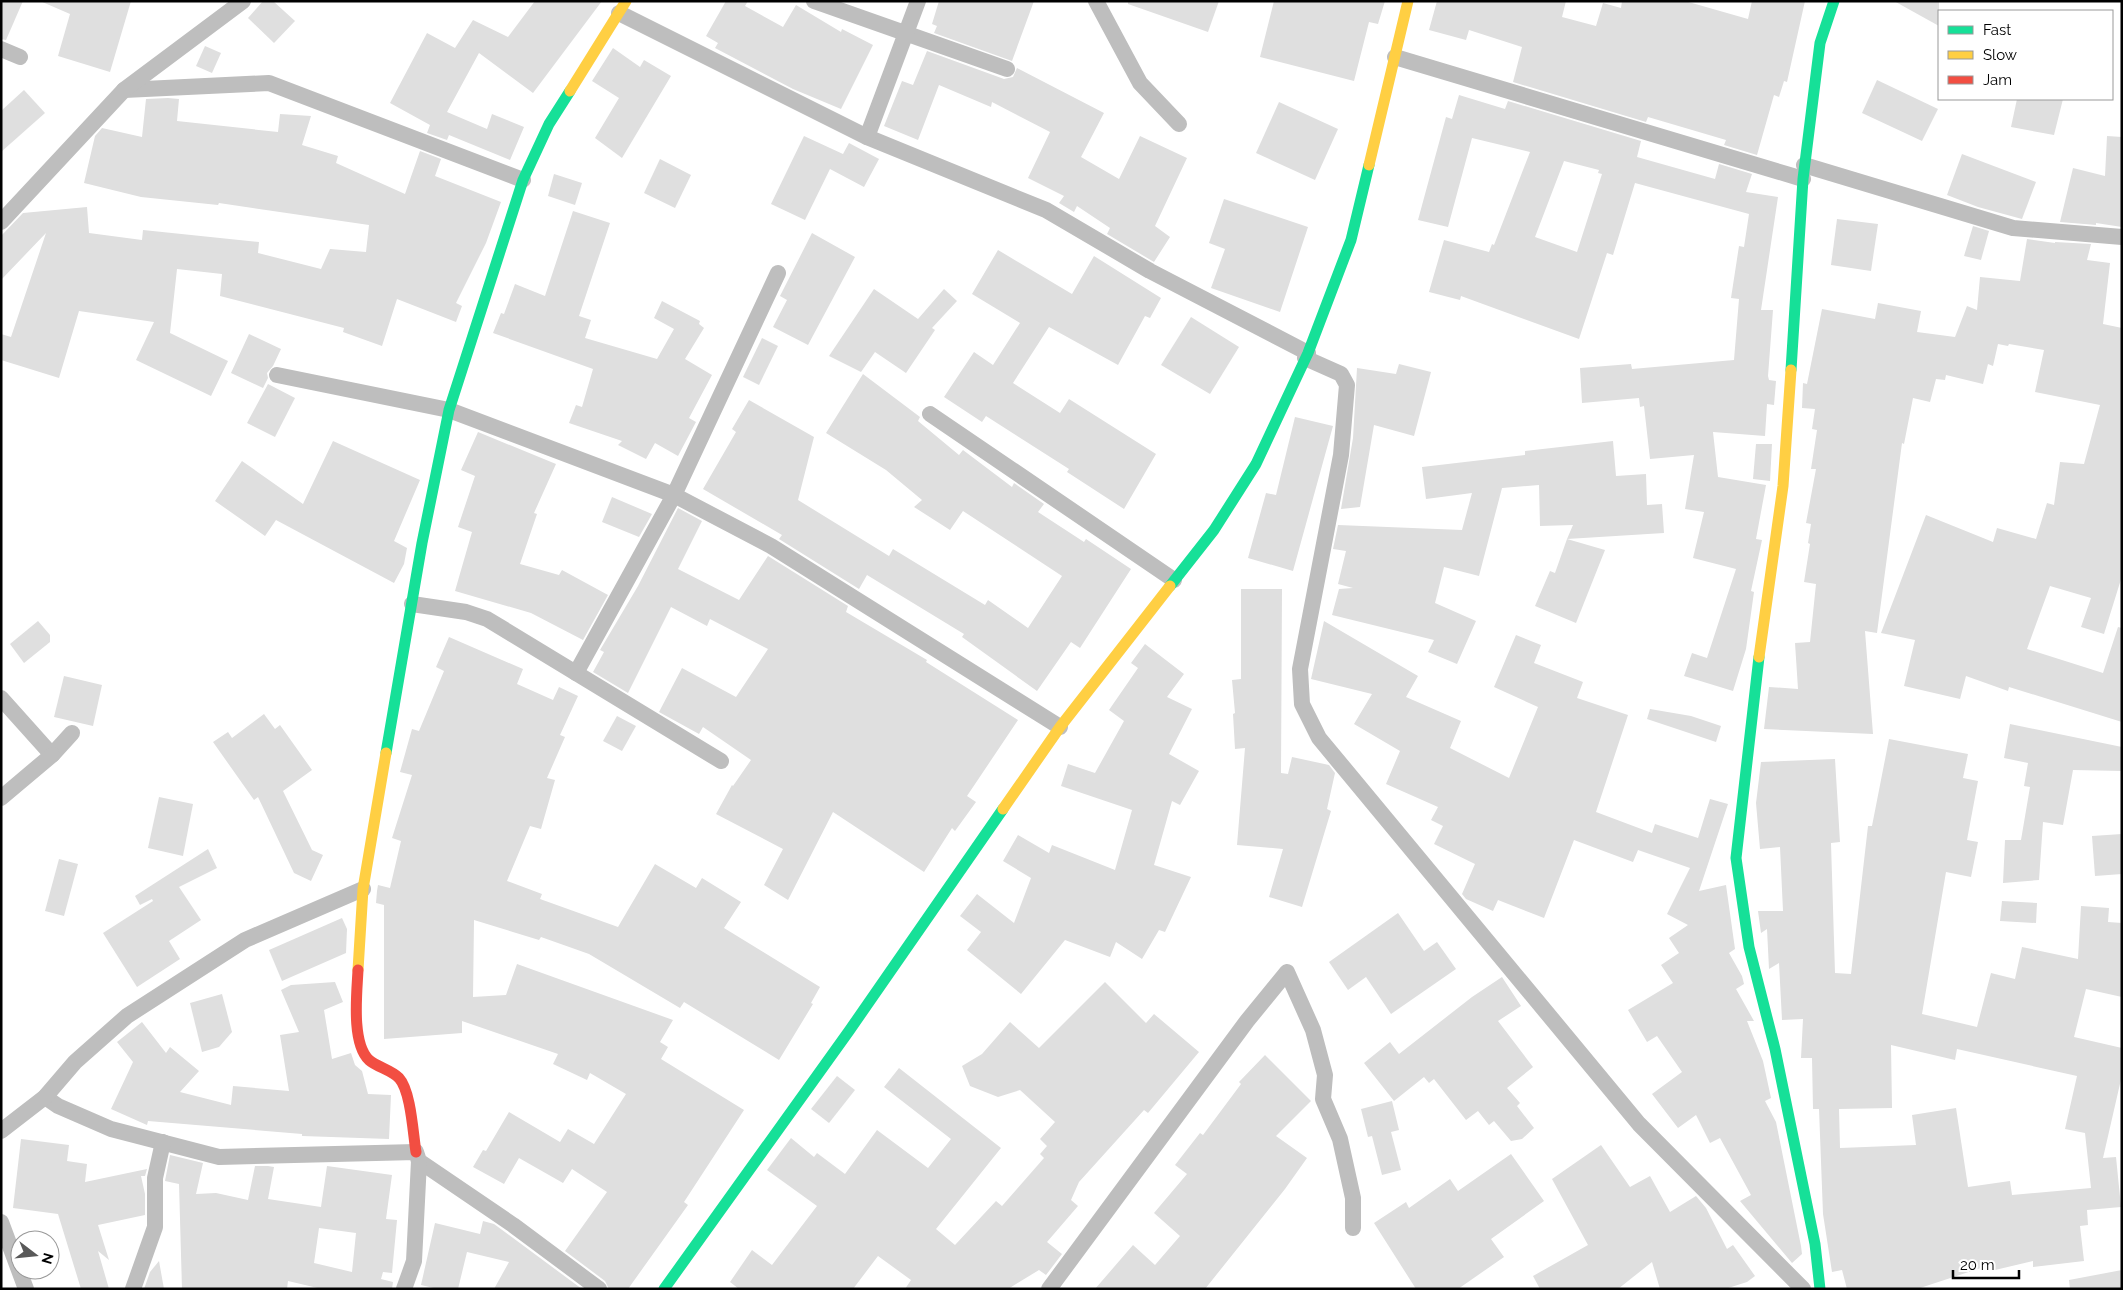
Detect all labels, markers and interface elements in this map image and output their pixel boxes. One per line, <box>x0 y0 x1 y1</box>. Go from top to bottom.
legend <box>1938 10 2113 100</box>
text: Fast <box>1983 21 2011 39</box>
text: Slow <box>1983 46 2017 64</box>
text: Jam <box>1983 71 2012 89</box>
north arrow <box>10 1230 60 1280</box>
scale bar <box>1953 1248 2019 1280</box>
text: N <box>38 1251 57 1266</box>
text: 20 m <box>1960 1256 1995 1274</box>

